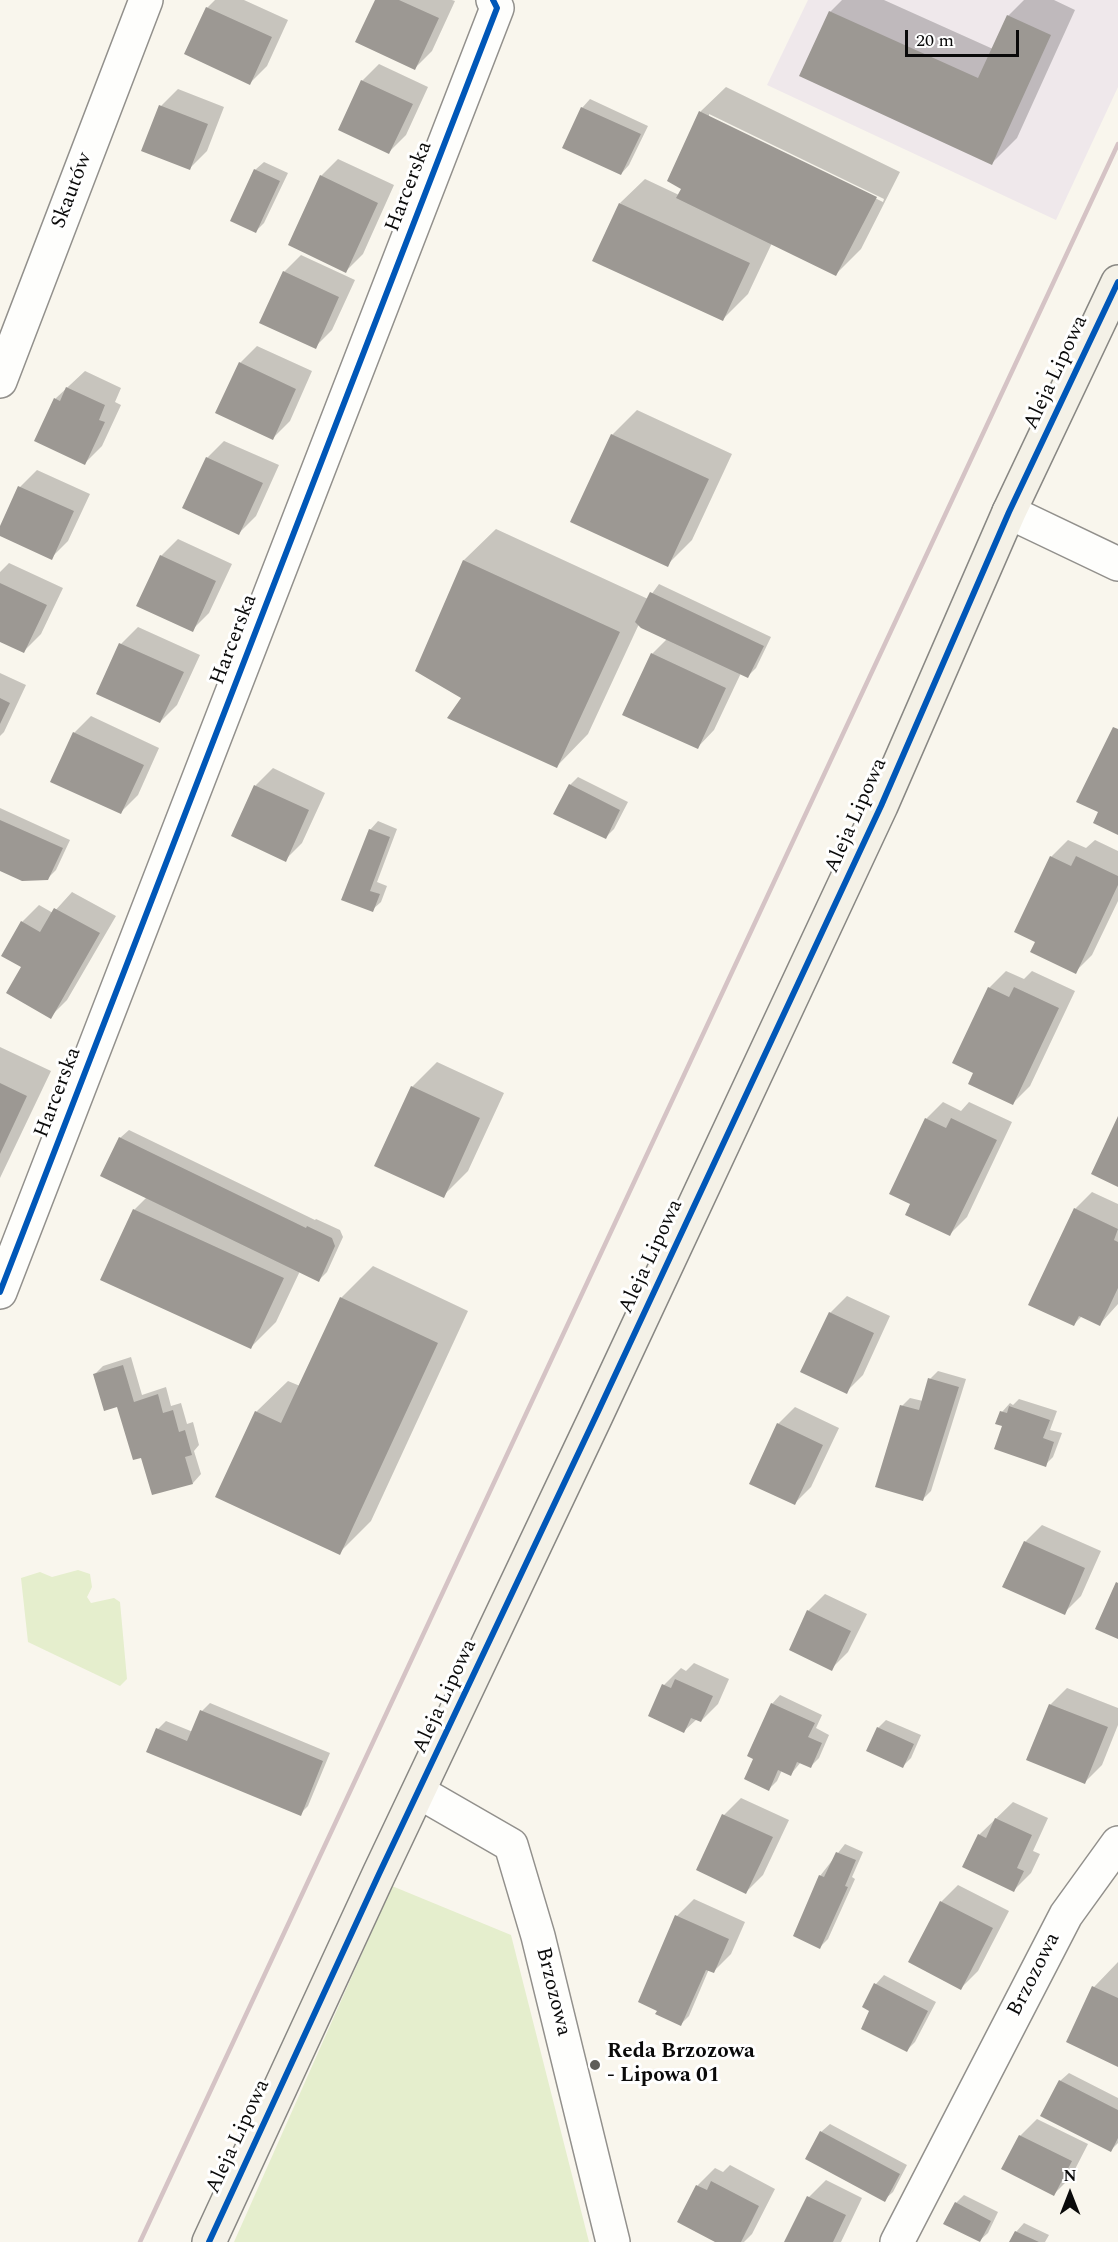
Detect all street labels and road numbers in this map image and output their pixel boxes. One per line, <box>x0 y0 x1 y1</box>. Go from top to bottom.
street label: Harcerska <box>381 138 439 236</box>
street label: Skautów <box>47 150 99 232</box>
street label: Aleja Lipowa <box>1020 312 1094 434</box>
street label: Harcerska <box>206 591 264 689</box>
street label: Aleja Lipowa <box>820 755 894 877</box>
street label: Harcerska <box>30 1044 88 1142</box>
street label: Aleja Lipowa <box>615 1196 689 1318</box>
street label: Aleja Lipowa <box>409 1636 483 1758</box>
street label: Brzozowa <box>1003 1929 1067 2021</box>
street label: Brzozowa <box>529 1945 575 2039</box>
street label: Aleja Lipowa <box>202 2076 276 2198</box>

